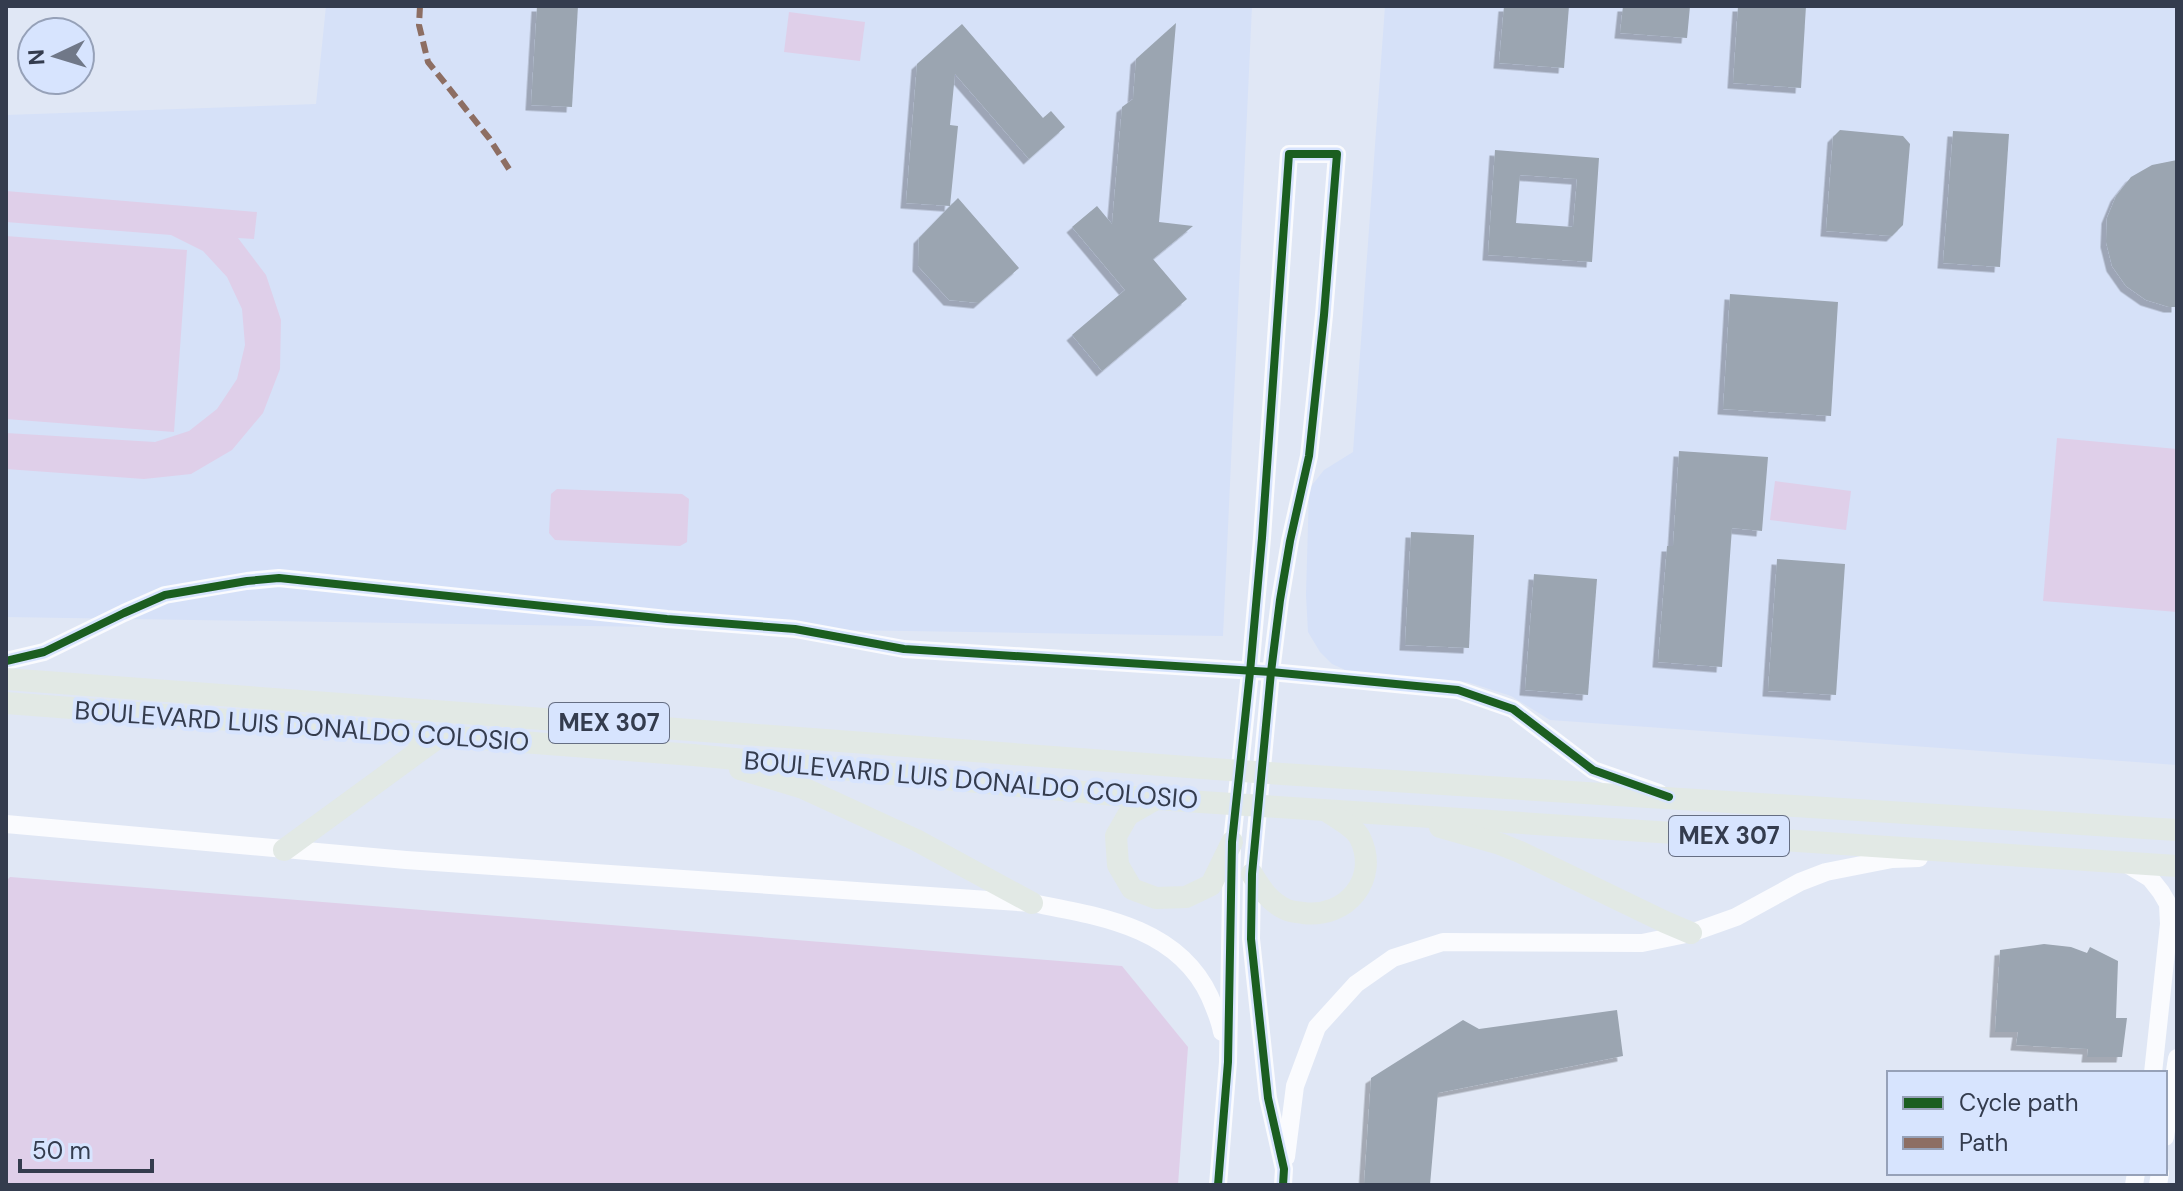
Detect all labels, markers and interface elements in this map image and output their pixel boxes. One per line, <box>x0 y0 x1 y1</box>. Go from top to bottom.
north arrow <box>16 16 96 96</box>
text: N <box>22 48 52 66</box>
street label: BOULEVARD LUIS DONALDO COLOSIO <box>74 693 530 759</box>
road number: MEX 307 <box>549 703 669 743</box>
street label: BOULEVARD LUIS DONALDO COLOSIO <box>743 743 1199 817</box>
road number: MEX 307 <box>1669 816 1789 856</box>
legend <box>1887 1071 2167 1175</box>
text: Cycle path <box>1959 1087 2078 1118</box>
scale bar <box>20 1123 152 1173</box>
text: Path <box>1959 1127 2008 1158</box>
text: 50 m <box>32 1135 91 1166</box>

